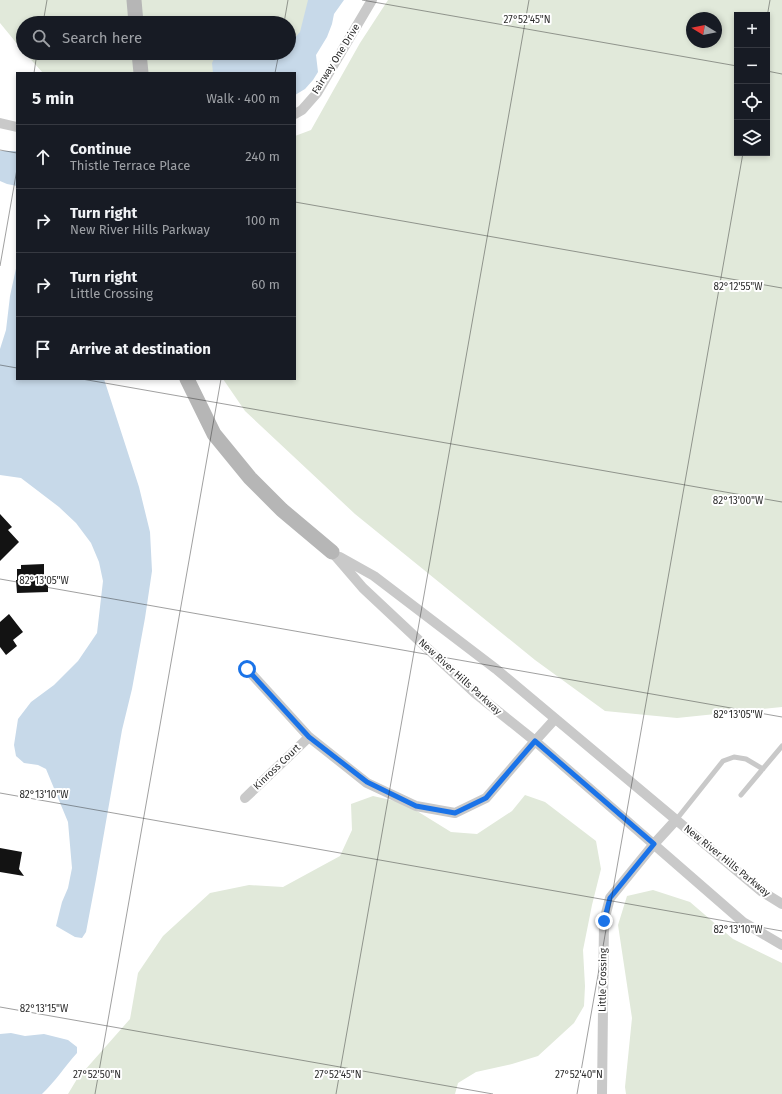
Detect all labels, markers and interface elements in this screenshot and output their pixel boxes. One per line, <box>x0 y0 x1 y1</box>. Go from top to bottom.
north arrow <box>686 12 722 48</box>
map controls <box>734 12 770 156</box>
button: + <box>734 12 770 48</box>
text: 27°52'45"N <box>504 14 551 26</box>
search box <box>16 16 296 60</box>
street label: Fairway One Drive <box>310 22 362 96</box>
icon: search <box>30 27 52 49</box>
text: Search here <box>62 29 142 47</box>
button: − <box>734 48 770 84</box>
button: locate <box>734 84 770 120</box>
text: 5 min <box>32 88 74 109</box>
text: Walk · 400 m <box>206 91 280 106</box>
button: layers <box>734 120 770 156</box>
text: Continue <box>70 140 131 158</box>
icon: ahead <box>32 146 54 168</box>
text: 240 m <box>245 149 280 164</box>
text: Thistle Terrace Place <box>70 158 190 173</box>
text: Turn right <box>70 204 137 222</box>
icon: right <box>32 210 54 232</box>
text: 100 m <box>245 213 280 228</box>
text: New River Hills Parkway <box>70 222 210 237</box>
text: Turn right <box>70 268 137 286</box>
icon: right <box>32 274 54 296</box>
text: 60 m <box>251 277 280 292</box>
text: 82°12'55"W <box>714 281 763 293</box>
text: Little Crossing <box>70 286 153 301</box>
icon: arrive <box>32 338 54 360</box>
text: Arrive at destination <box>70 340 211 358</box>
text: 82°13'00"W <box>713 495 764 507</box>
text: 82°13'05"W <box>19 575 70 587</box>
street label: New River Hills Parkway <box>416 637 504 717</box>
route start <box>238 660 256 678</box>
text: 82°13'05"W <box>713 709 764 721</box>
street label: Kinross Court <box>251 741 303 792</box>
text: 82°13'10"W <box>19 789 69 801</box>
street label: New River Hills Parkway <box>681 822 773 900</box>
route end <box>595 912 613 930</box>
text: 82°13'10"W <box>713 924 763 936</box>
street label: Little Crossing <box>596 947 610 1012</box>
text: 82°13'15"W <box>20 1003 69 1015</box>
text: 27°52'50"N <box>73 1069 121 1081</box>
text: 27°52'45"N <box>315 1069 362 1081</box>
text: 27°52'40"N <box>555 1069 603 1081</box>

